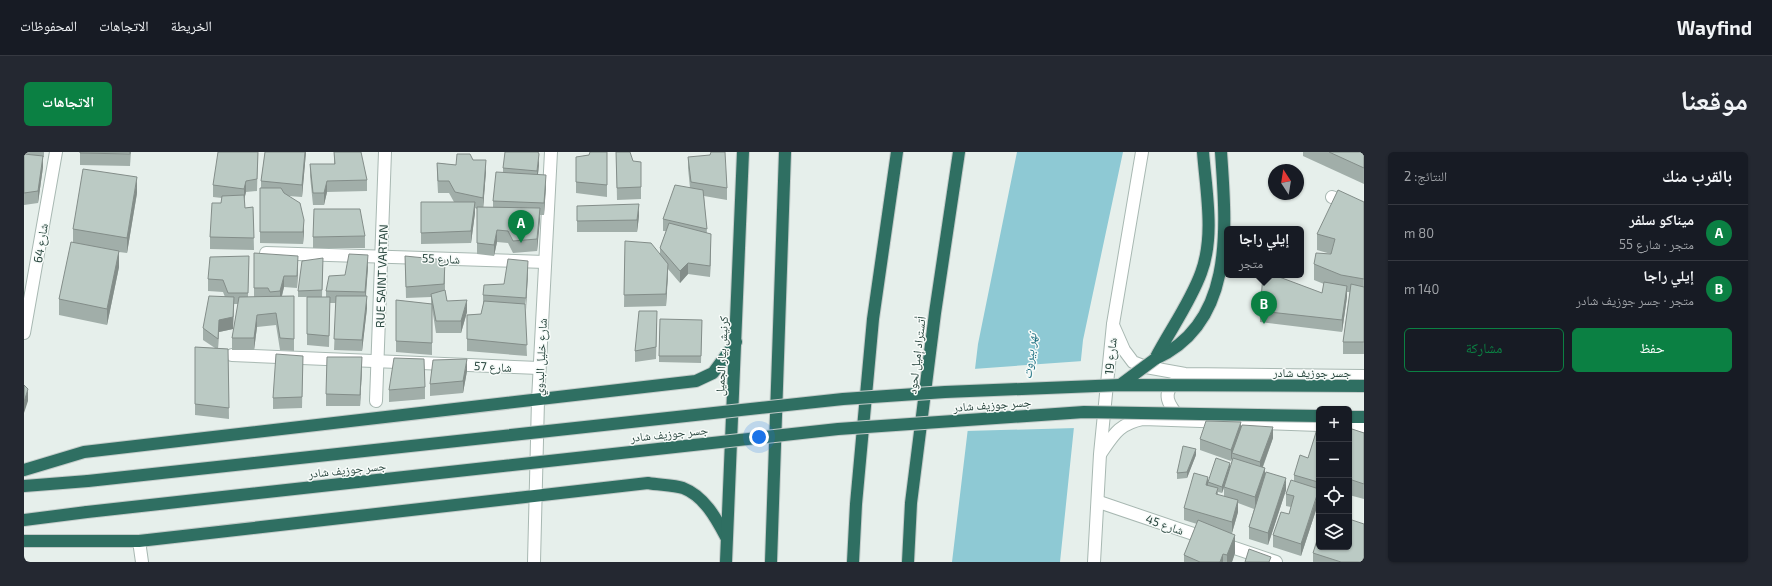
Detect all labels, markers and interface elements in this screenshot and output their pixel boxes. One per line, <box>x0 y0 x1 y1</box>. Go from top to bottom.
text: Wayfind <box>1677 16 1752 39</box>
text: المحفوظات <box>20 17 77 34</box>
text: الاتجاهات <box>99 17 149 34</box>
text: الخريطة <box>171 17 212 34</box>
button: الاتجاهات <box>24 82 112 126</box>
text: موقعنا <box>1680 82 1748 116</box>
north arrow <box>1268 164 1304 200</box>
text: بالقرب منك <box>1662 165 1732 185</box>
text: النتائج: 2 <box>1404 168 1447 184</box>
pin: A <box>508 210 534 243</box>
text: ميناكو سلفر <box>1629 210 1694 228</box>
street label: شارع 64 <box>30 222 52 264</box>
street label: RUE SAINT VARTAN <box>372 224 390 328</box>
text: 80 m <box>1404 225 1434 241</box>
text: A <box>1715 225 1723 241</box>
popup <box>1224 226 1304 278</box>
text: إيلي راجا <box>1239 229 1289 247</box>
text: متجر · شارع 55 <box>1619 236 1694 252</box>
street label: شارع 55 <box>422 250 461 268</box>
text: متجر <box>1239 255 1263 271</box>
text: إيلي راجا <box>1643 266 1694 284</box>
text: 140 m <box>1404 281 1439 297</box>
text: B <box>1715 281 1723 297</box>
pin: B <box>1251 291 1277 324</box>
text: متجر · جسر جوزيف شادر <box>1576 292 1694 308</box>
street label: أتستراد إميل لحود <box>904 315 929 395</box>
street label: كرنيش بيار الجميل <box>712 316 731 396</box>
street label: شارع خليل البدوي <box>531 318 553 396</box>
button: مشاركة <box>1404 328 1564 372</box>
button: حفظ <box>1572 328 1732 372</box>
water label: نهر بيروت <box>1018 330 1040 380</box>
street label: شارع 19 <box>1101 337 1121 375</box>
street label: شارع 57 <box>474 358 512 376</box>
street label: جسر جوزيف شادر <box>1272 365 1351 380</box>
street label: جسر جوزيف شادر <box>952 394 1032 415</box>
map controls <box>1316 406 1352 550</box>
button: + <box>1316 406 1352 442</box>
street label: جسر جوزيف شادر <box>628 422 709 445</box>
your location <box>749 427 769 447</box>
button: − <box>1316 442 1352 478</box>
street label: جسر جوزيف شادر <box>306 458 387 481</box>
button: locate <box>1316 478 1352 514</box>
street label: شارع 45 <box>1143 511 1186 539</box>
button: layers <box>1316 514 1352 550</box>

